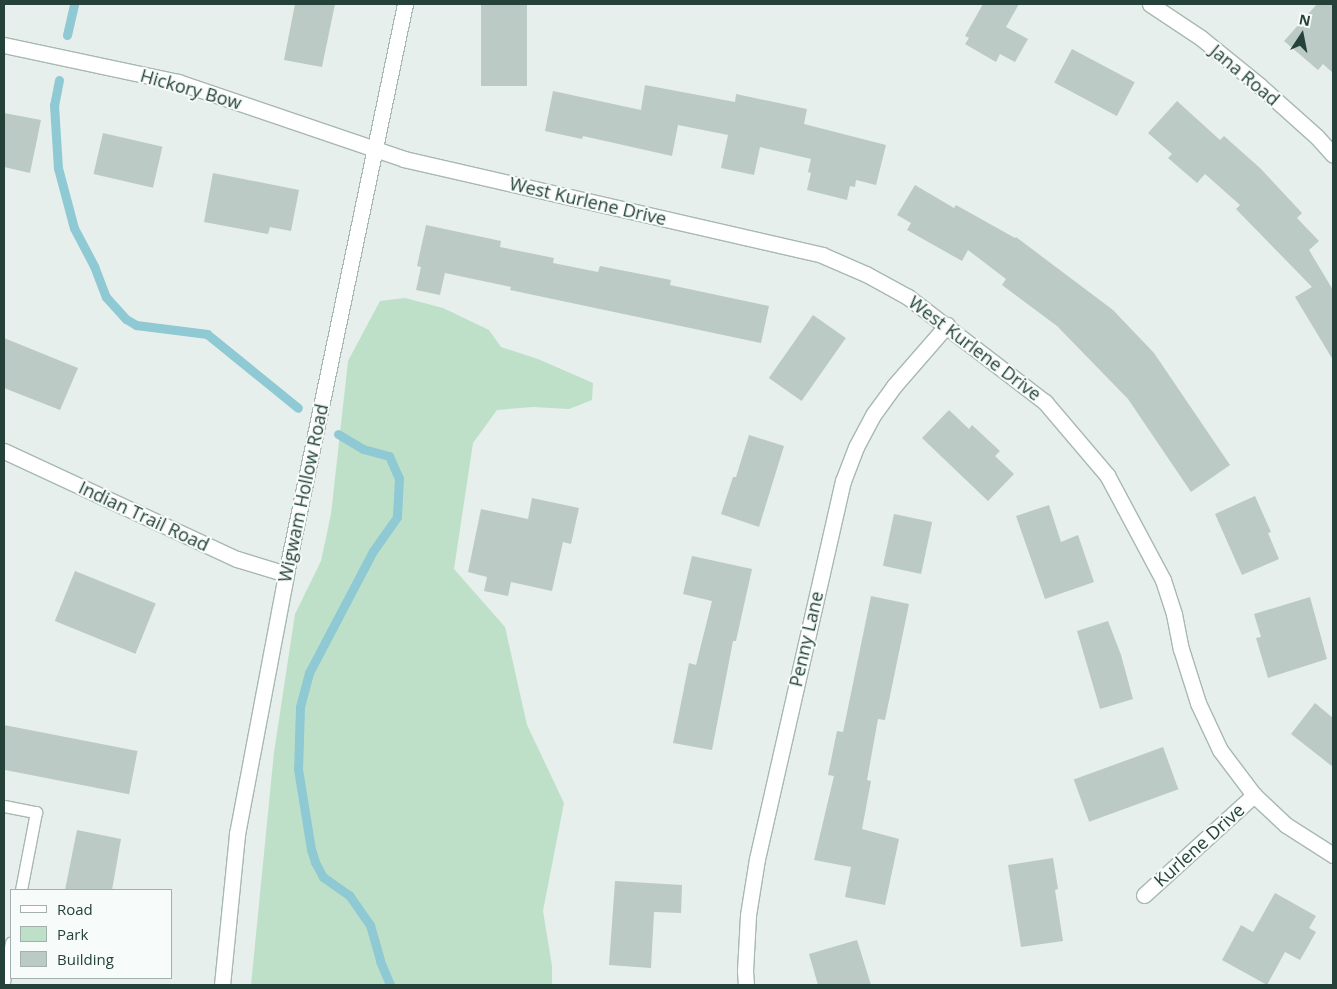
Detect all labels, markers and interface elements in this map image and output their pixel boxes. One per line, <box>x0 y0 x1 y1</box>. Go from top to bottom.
text: N <box>1298 9 1312 30</box>
north arrow <box>1277 10 1327 60</box>
street label: Jana Road <box>1206 40 1284 110</box>
street label: Hickory Bow <box>138 64 244 114</box>
street label: West Kurlene Drive <box>507 172 669 230</box>
street label: West Kurlene Drive <box>904 291 1046 405</box>
street label: Wigwam Hollow Road <box>274 402 332 584</box>
street label: Indian Trail Road <box>75 476 213 556</box>
street label: Penny Lane <box>785 589 827 689</box>
street label: Kurlene Drive <box>1149 799 1249 891</box>
legend <box>10 889 172 979</box>
text: Road <box>57 899 93 919</box>
text: Park <box>57 924 88 944</box>
text: Building <box>57 949 114 969</box>

